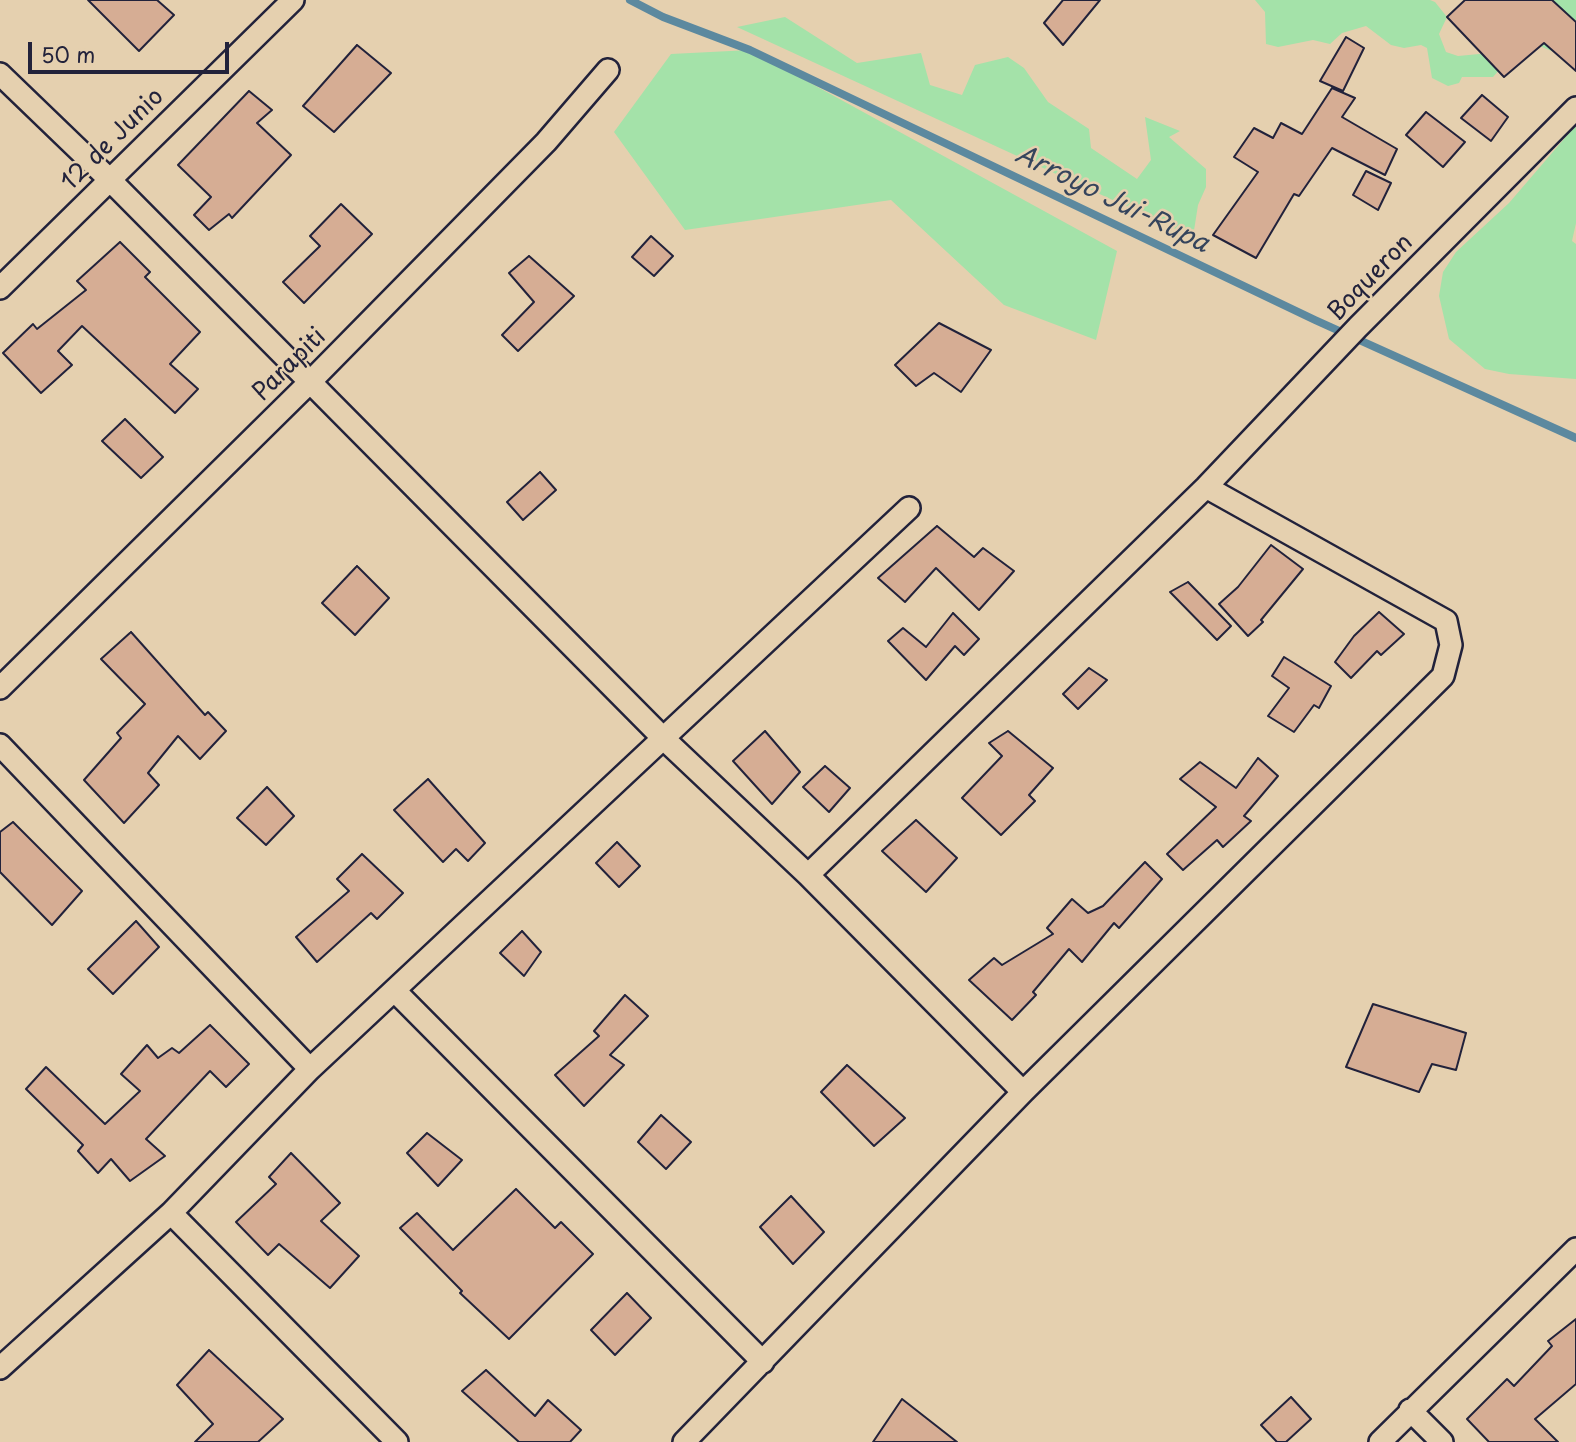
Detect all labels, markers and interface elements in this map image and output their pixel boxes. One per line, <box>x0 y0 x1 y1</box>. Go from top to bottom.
scale bar <box>32 28 233 72</box>
text: 50 m <box>41 38 95 70</box>
street label: 12 de Junio <box>56 83 170 197</box>
water label: Arroyo Jui-Rupa <box>1010 140 1214 260</box>
street label: Boqueron <box>1323 229 1419 327</box>
street label: Parapiti <box>248 323 332 407</box>

